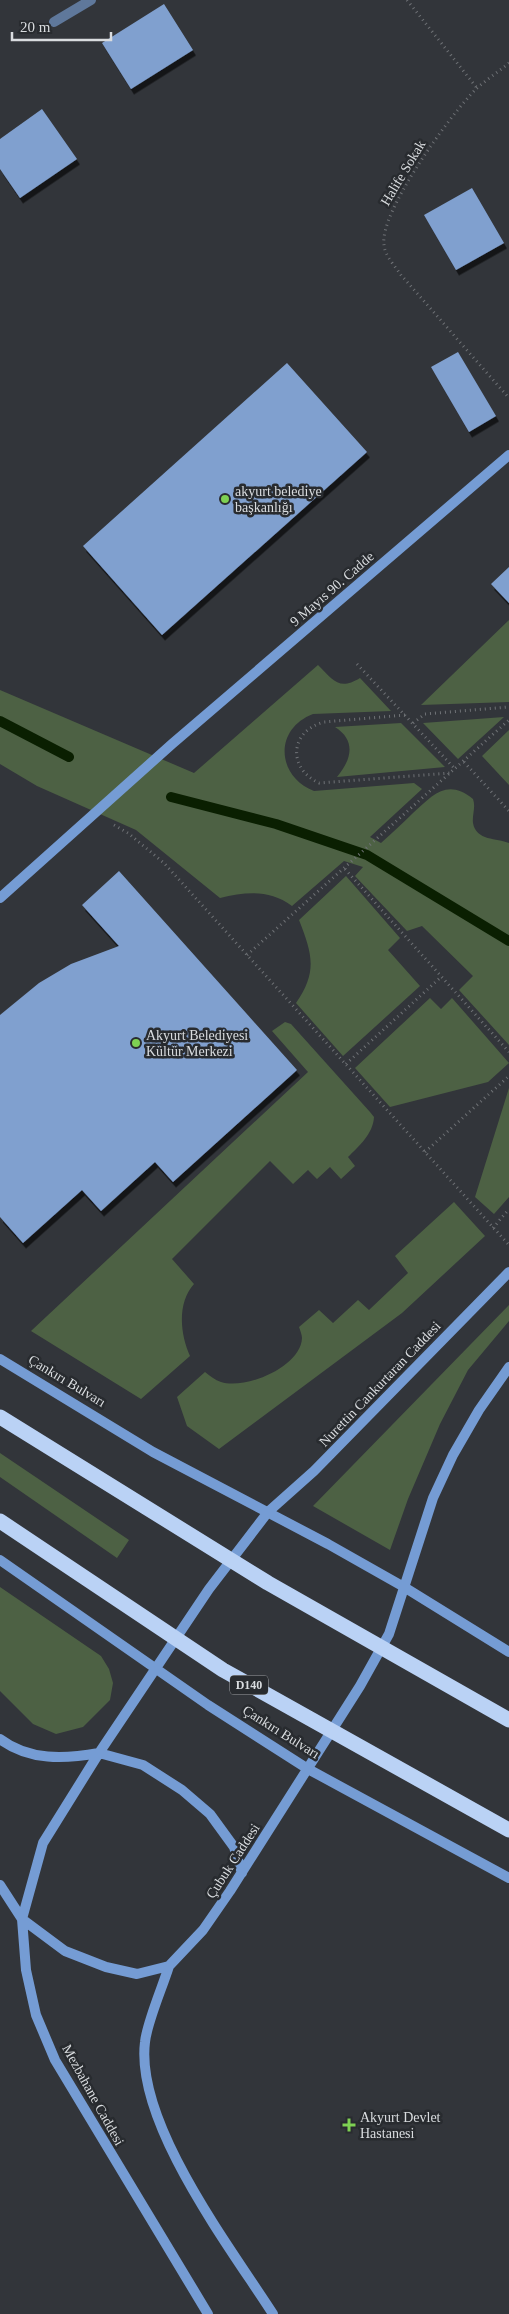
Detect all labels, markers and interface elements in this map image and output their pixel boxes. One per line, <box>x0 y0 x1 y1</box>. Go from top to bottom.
scale bar <box>12 10 111 42</box>
text: 20 m <box>20 19 51 35</box>
street label: Halife Sokak <box>378 138 428 208</box>
place label: akyurt belediye başkanlığı <box>235 484 322 515</box>
marker: akyurt belediye başkanlığı <box>219 493 231 505</box>
street label: 9 Mayıs 90. Cadde <box>287 549 377 629</box>
place label: Akyurt Belediyesi Kültür Merkezi <box>146 1028 248 1059</box>
marker: Akyurt Belediyesi Kültür Merkezi <box>130 1037 142 1049</box>
street label: Nurettin Cankurtaran Caddesi <box>316 1318 444 1450</box>
street label: Çankırı Bulvarı <box>26 1352 108 1410</box>
road number: D140 <box>230 1676 268 1694</box>
street label: Çankırı Bulvarı <box>240 1702 322 1762</box>
street label: Çubuk Caddesi <box>203 1821 263 1901</box>
street label: Mezbahane Caddesi <box>59 2042 127 2148</box>
place label: Akyurt Devlet Hastanesi <box>360 2110 441 2141</box>
marker: Akyurt Devlet Hastanesi <box>342 2118 356 2132</box>

